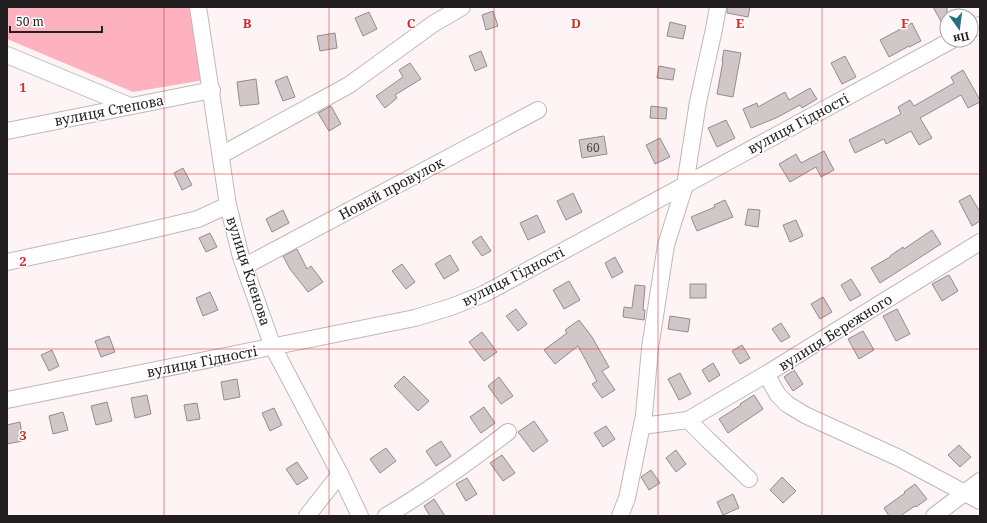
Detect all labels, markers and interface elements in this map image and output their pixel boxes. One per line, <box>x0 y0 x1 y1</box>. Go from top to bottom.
scale bar <box>10 8 102 34</box>
north arrow <box>939 8 979 48</box>
text: 50 m <box>16 13 44 30</box>
text: B <box>243 14 252 32</box>
text: C <box>407 14 416 32</box>
text: D <box>571 14 581 32</box>
text: E <box>736 14 745 32</box>
text: F <box>901 14 909 32</box>
text: Пн <box>951 29 971 48</box>
text: 1 <box>19 78 27 96</box>
street label: вулиця Гідності <box>744 88 852 158</box>
street label: вулиця Степова <box>53 90 165 130</box>
house number: 60 <box>586 139 600 156</box>
street label: Новий провулок <box>335 152 447 224</box>
street label: вулиця Кленова <box>222 214 276 328</box>
street label: вулиця Гідності <box>459 242 568 310</box>
text: 2 <box>19 252 27 270</box>
street label: вулиця Бережного <box>775 289 895 375</box>
street label: вулиця Гідності <box>145 341 259 381</box>
text: 3 <box>19 426 27 444</box>

